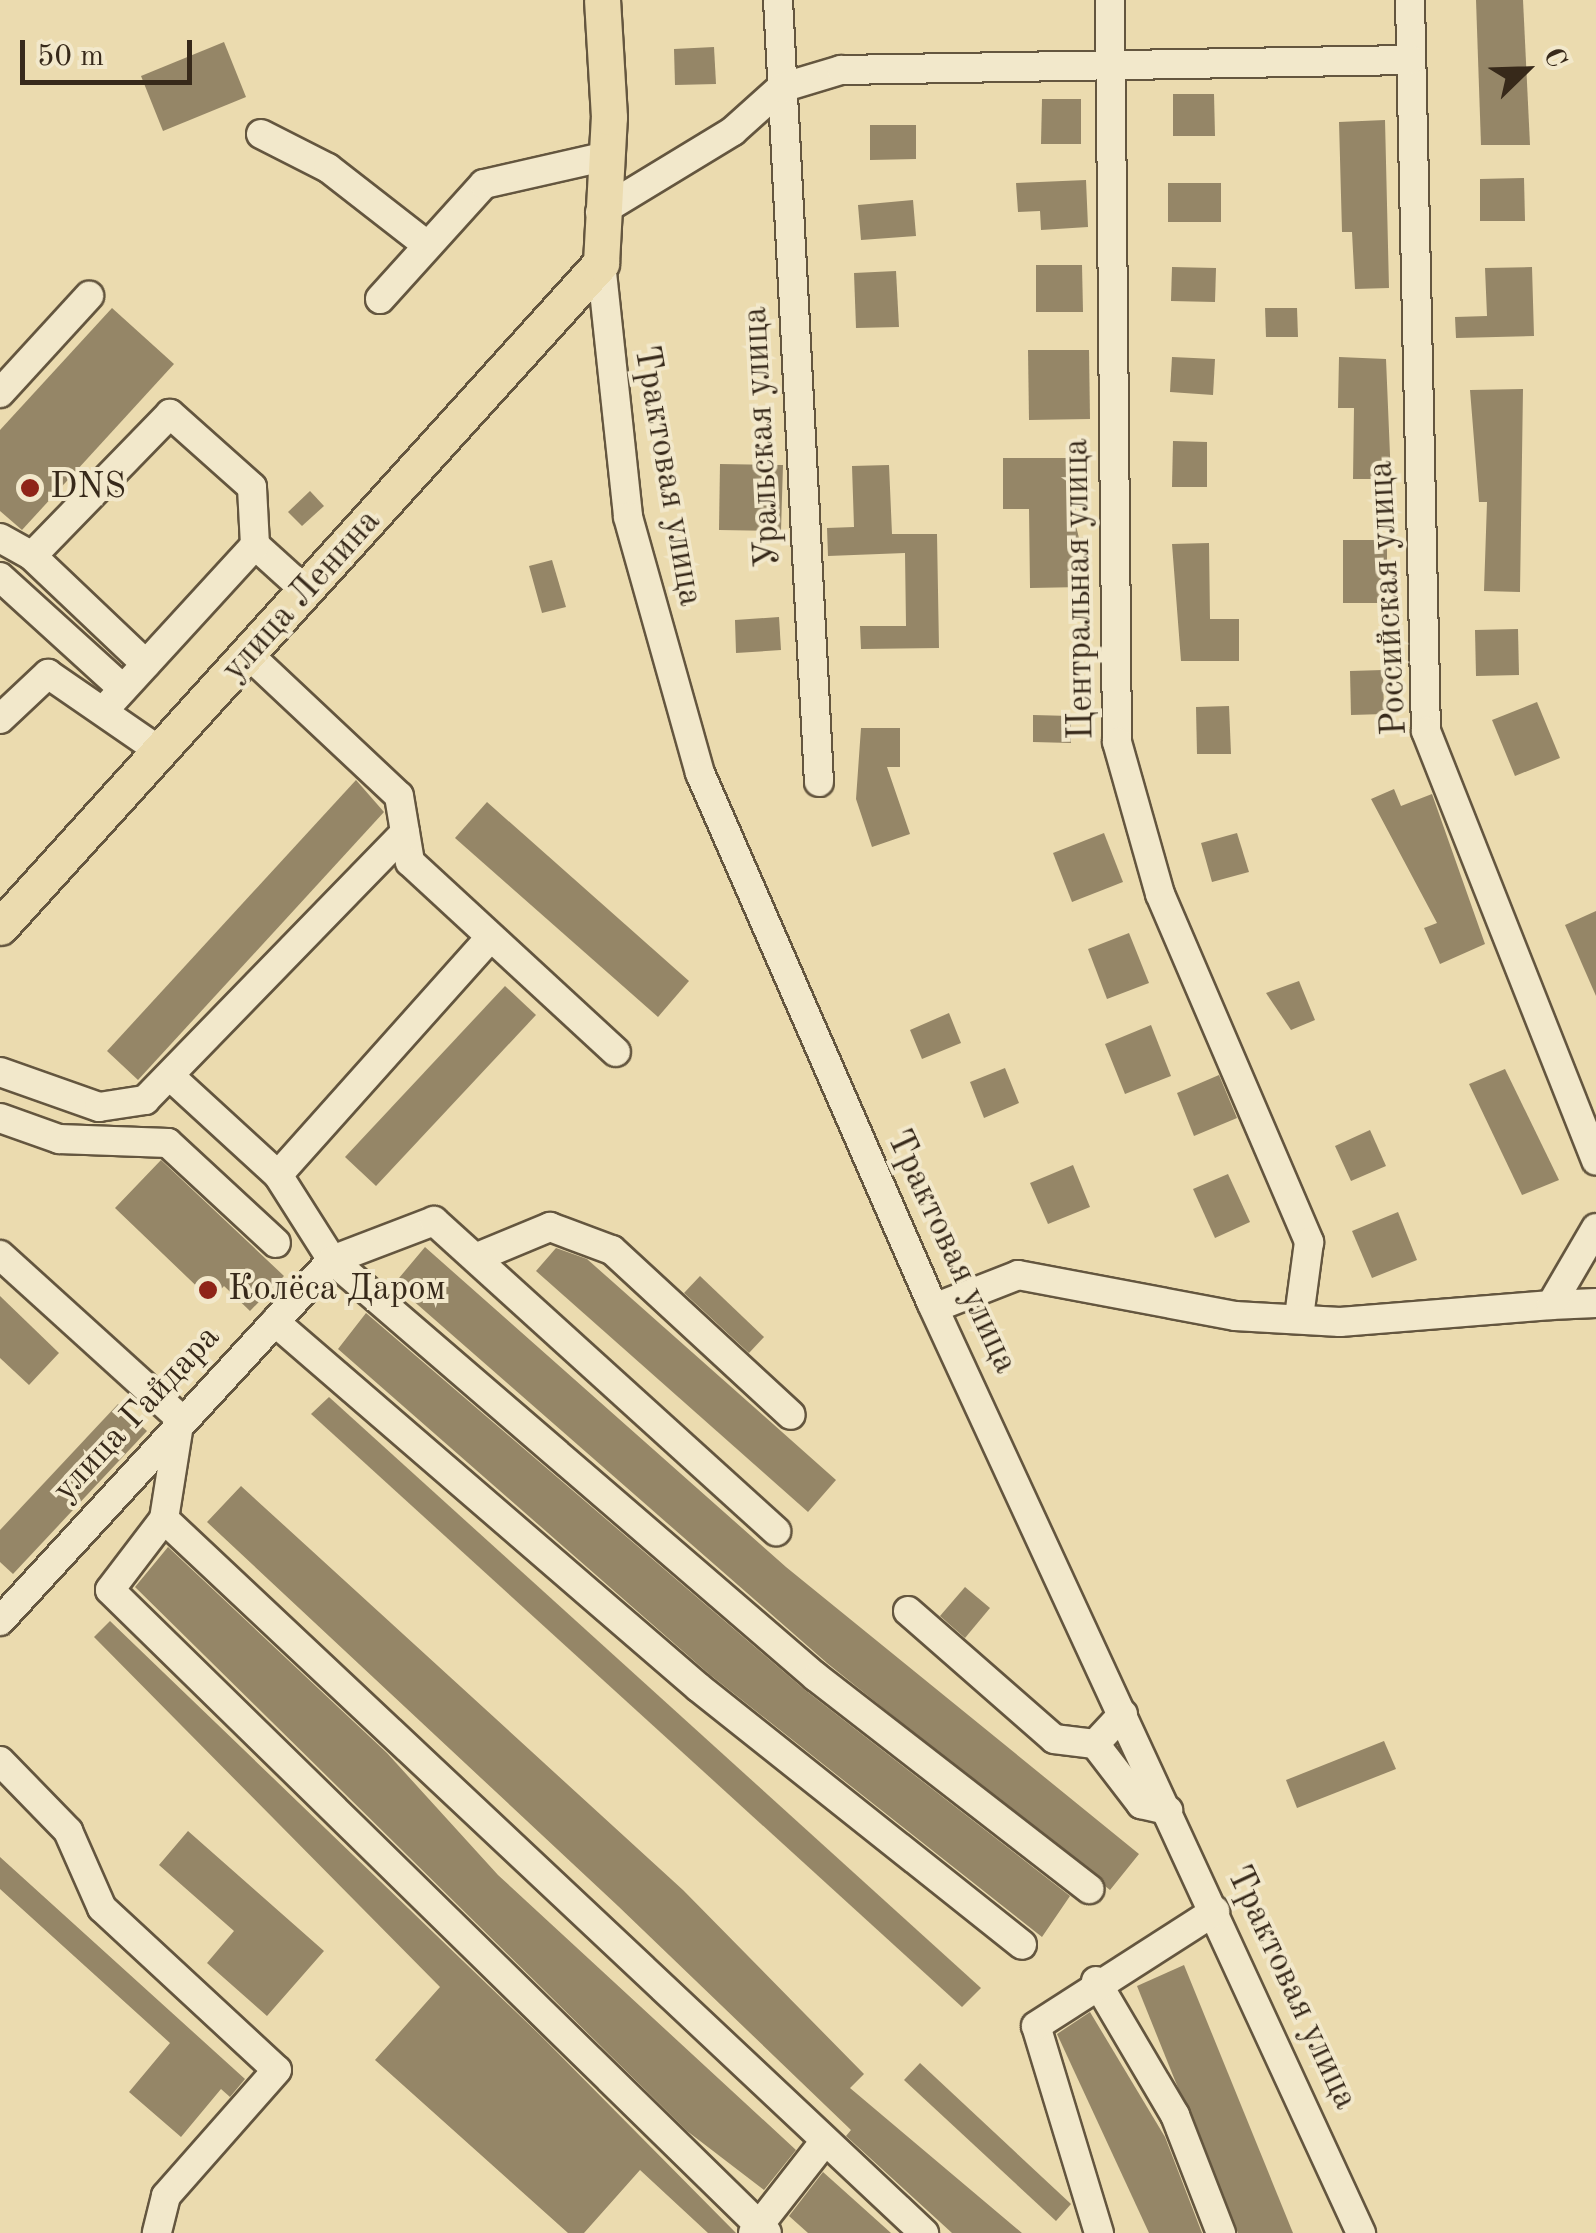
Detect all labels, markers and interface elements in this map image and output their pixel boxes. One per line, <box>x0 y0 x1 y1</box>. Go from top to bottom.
scale bar <box>25 20 198 82</box>
north arrow <box>1476 20 1576 120</box>
text: 50 m <box>37 42 104 72</box>
text: С <box>1537 44 1570 72</box>
street label: Уральская улица <box>735 306 791 568</box>
street label: Трактовая улица <box>623 343 711 609</box>
street label: Центральная улица <box>1056 438 1104 740</box>
street label: Российская улица <box>1361 460 1417 736</box>
place label: DNS <box>50 467 126 509</box>
marker: DNS <box>19 477 41 499</box>
street label: улица Ленина <box>214 501 390 691</box>
street label: Трактовая улица <box>876 1124 1026 1380</box>
place label: Колёса Даром <box>228 1269 446 1311</box>
marker: Колёса Даром <box>197 1279 219 1301</box>
street label: улица Гайдара <box>45 1317 229 1511</box>
street label: Трактовая улица <box>1216 1860 1366 2116</box>

